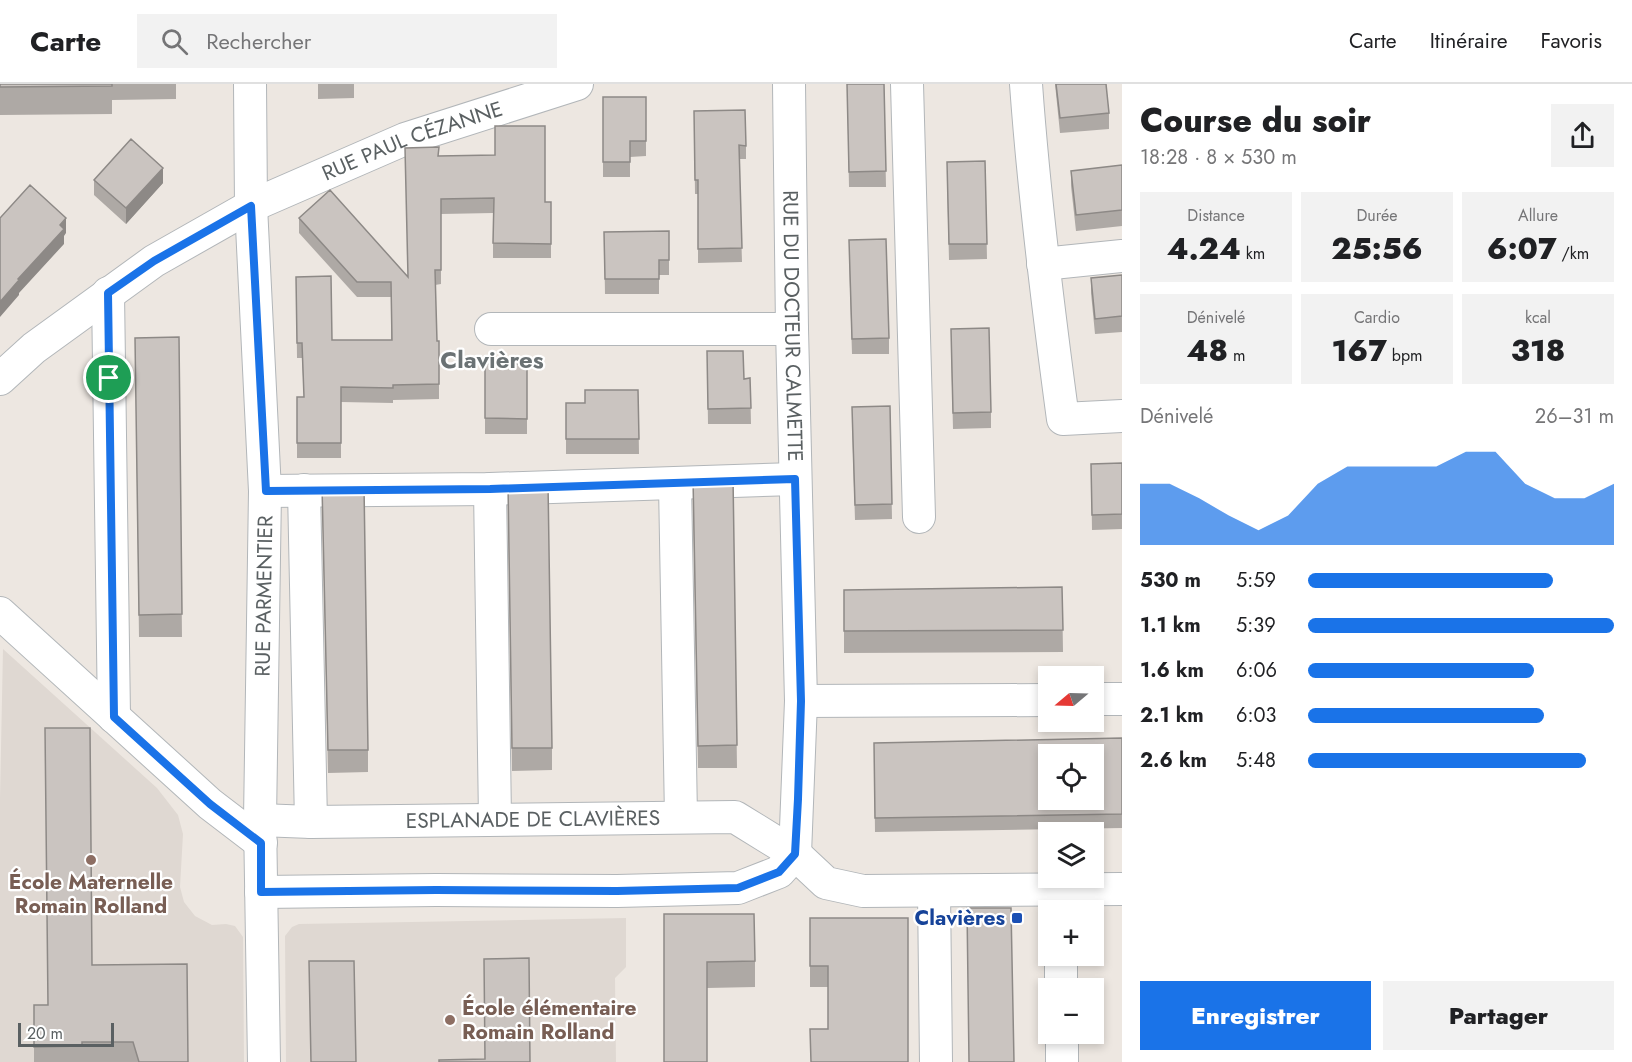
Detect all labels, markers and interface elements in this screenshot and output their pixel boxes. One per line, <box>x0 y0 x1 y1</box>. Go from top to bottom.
search box <box>137 14 557 68</box>
text: Carte <box>30 21 101 62</box>
icon: search <box>158 25 191 58</box>
text: Rechercher <box>206 25 311 57</box>
text: Carte <box>1349 26 1397 56</box>
text: Itinéraire <box>1430 26 1508 56</box>
text: Favoris <box>1541 26 1602 56</box>
street label: RUE PAUL CÉZANNE <box>317 94 507 188</box>
text: Course du soir <box>1140 97 1371 144</box>
button: share <box>1551 104 1614 167</box>
text: 18:28 · 8 × 530 m <box>1140 143 1297 172</box>
street label: RUE DU DOCTEUR CALMETTE <box>775 190 810 462</box>
text: Distance <box>1187 204 1245 227</box>
text: Durée <box>1356 204 1398 227</box>
text: Allure <box>1518 204 1558 227</box>
text: 4.24 <box>1167 227 1241 270</box>
text: 25:56 <box>1331 227 1423 270</box>
text: 6:07 <box>1487 227 1557 270</box>
text: km <box>1241 242 1265 265</box>
text: /km <box>1557 242 1589 265</box>
text: Dénivelé <box>1187 306 1245 329</box>
text: Cardio <box>1354 306 1400 329</box>
text: kcal <box>1525 306 1551 329</box>
text: 48 <box>1187 329 1228 372</box>
text: 167 <box>1331 329 1387 372</box>
text: 318 <box>1511 329 1565 372</box>
district label: Clavières <box>440 342 544 377</box>
text: m <box>1228 344 1245 367</box>
text: bpm <box>1387 344 1423 367</box>
pin <box>83 352 134 403</box>
icon: arrive <box>92 361 125 394</box>
text: Dénivelé <box>1140 402 1213 431</box>
text: 26–31 m <box>1535 402 1614 431</box>
street label: RUE PARMENTIER <box>248 515 280 677</box>
text: 530 m <box>1140 566 1201 595</box>
text: 5:59 <box>1236 566 1276 595</box>
text: 1.1 km <box>1140 611 1201 640</box>
text: 5:39 <box>1236 611 1276 640</box>
text: 1.6 km <box>1140 656 1204 685</box>
text: 6:06 <box>1236 656 1277 685</box>
north arrow <box>1038 666 1104 732</box>
map controls <box>1038 666 1104 1044</box>
text: 2.1 km <box>1140 701 1204 730</box>
text: 6:03 <box>1236 701 1276 730</box>
button: locate <box>1038 744 1104 810</box>
text: 2.6 km <box>1140 746 1207 775</box>
text: 5:48 <box>1236 746 1276 775</box>
street label: ESPLANADE DE CLAVIÈRES <box>405 803 660 836</box>
button: layers <box>1038 822 1104 888</box>
marker: École Maternelle Romain Rolland <box>84 853 98 867</box>
place label: École Maternelle Romain Rolland <box>9 867 173 921</box>
button: + <box>1038 900 1104 966</box>
place label: Clavières <box>915 903 1005 933</box>
marker: Clavières <box>1010 911 1024 925</box>
button: − <box>1038 978 1104 1044</box>
button: Enregistrer <box>1140 981 1371 1050</box>
button: Partager <box>1383 981 1614 1050</box>
place label: École élémentaire Romain Rolland <box>462 993 637 1047</box>
marker: École élémentaire Romain Rolland <box>443 1013 457 1027</box>
scale bar <box>18 1020 114 1048</box>
text: 20 m <box>27 1022 63 1045</box>

